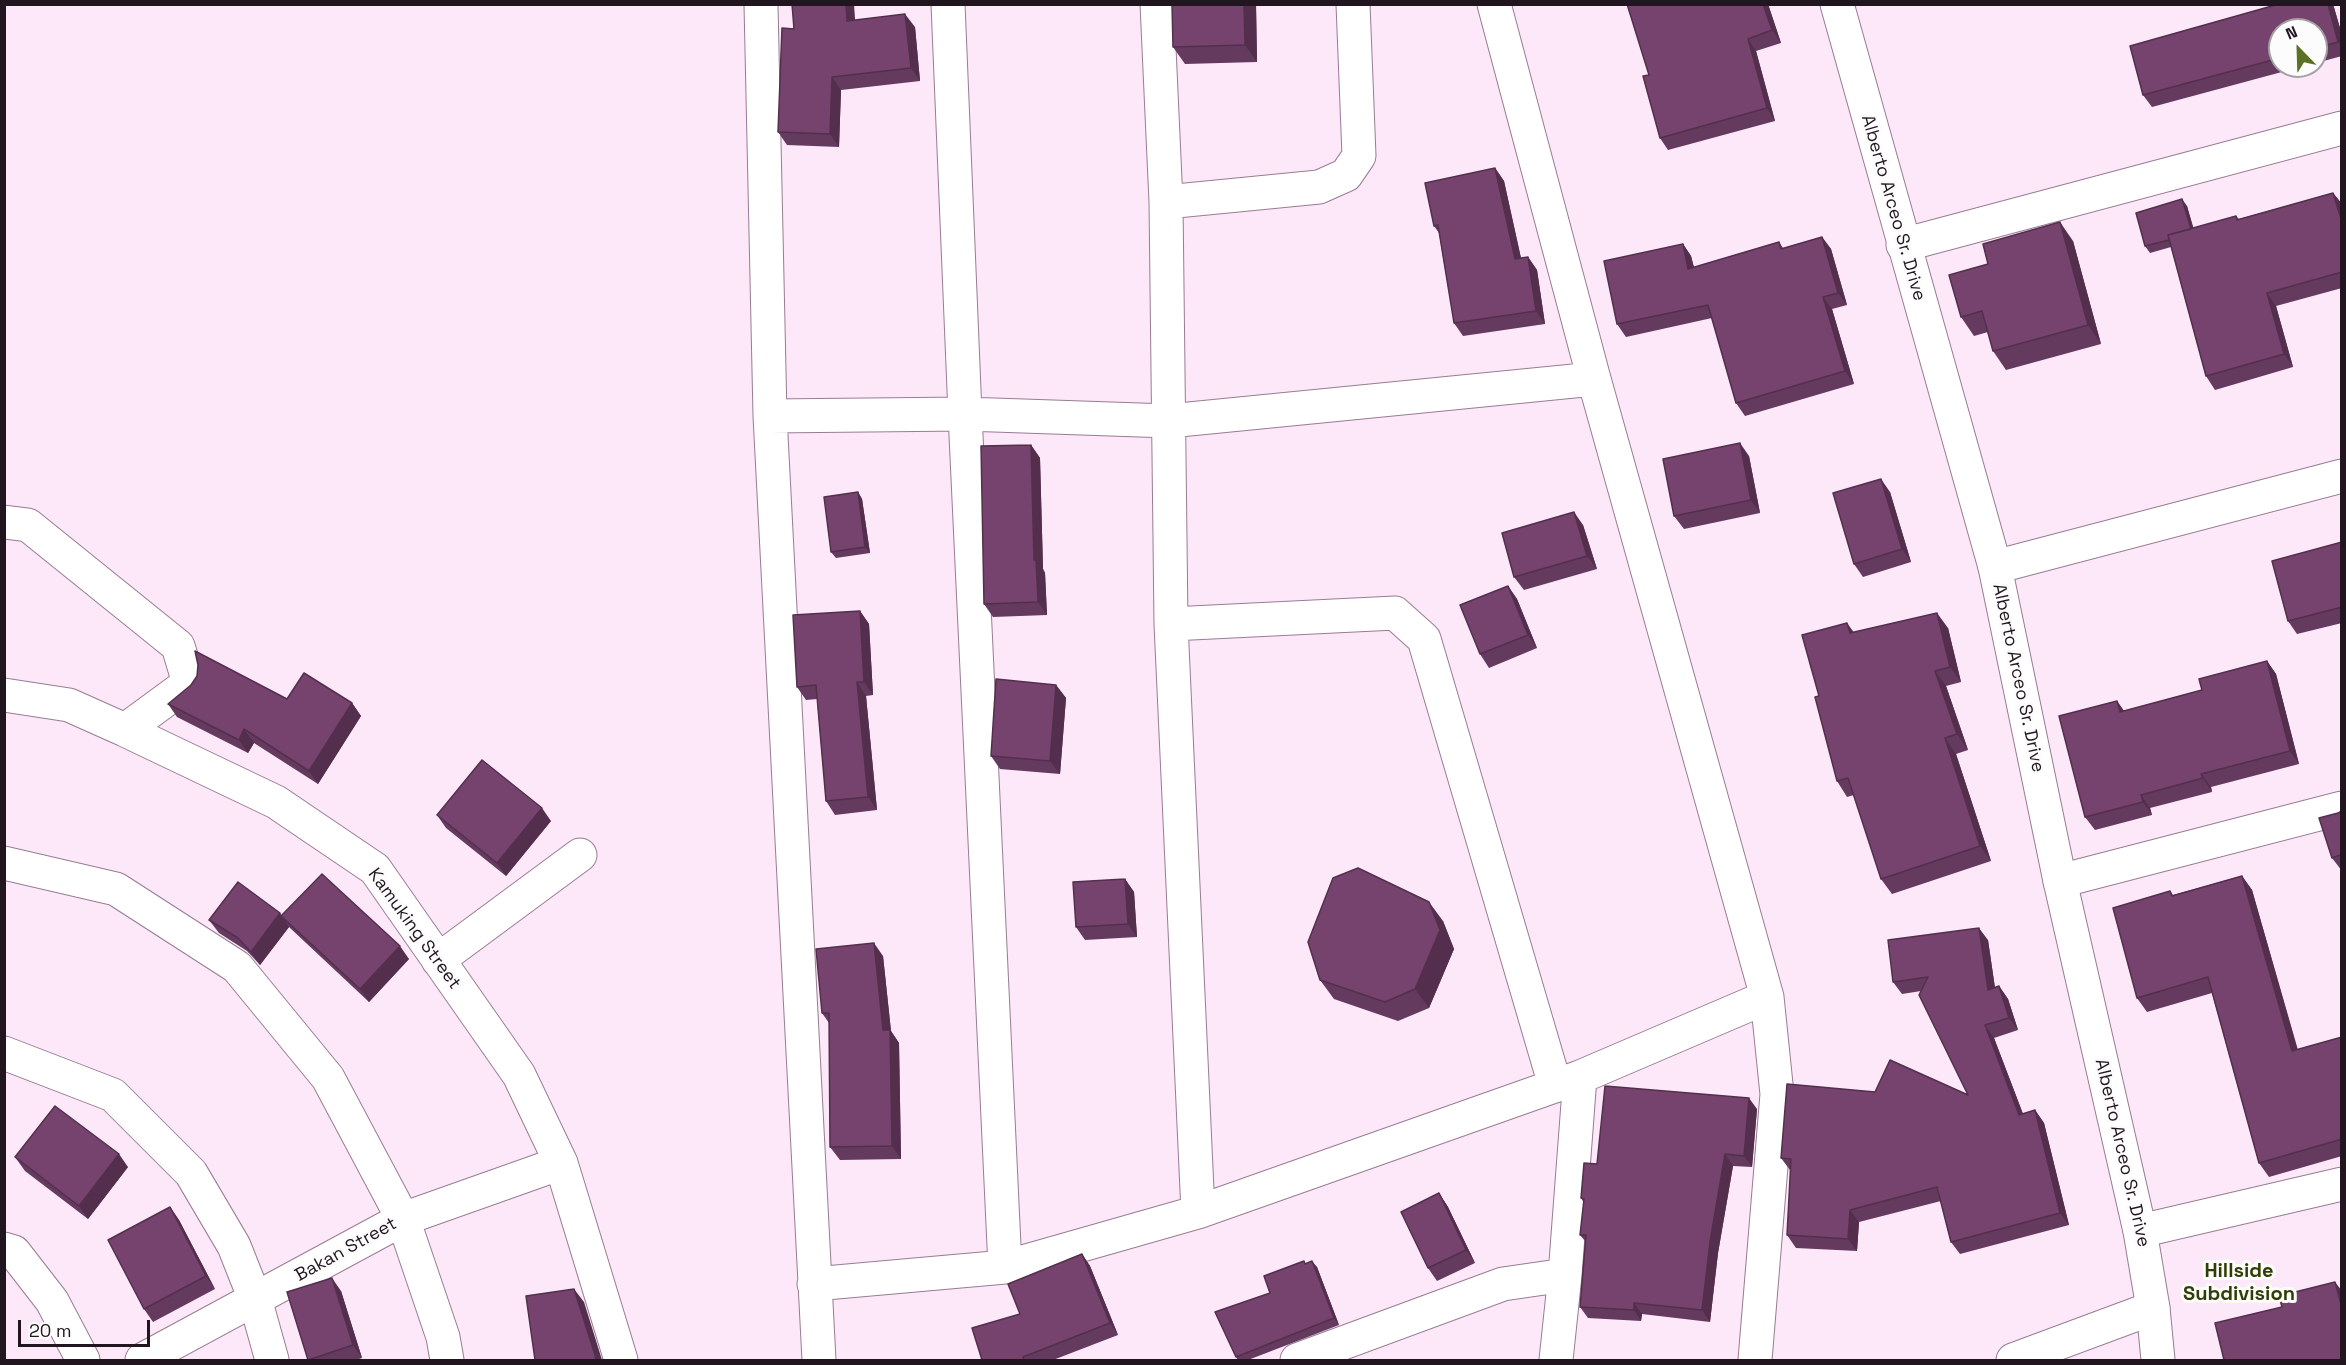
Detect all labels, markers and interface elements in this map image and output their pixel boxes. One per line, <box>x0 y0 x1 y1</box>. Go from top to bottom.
north arrow <box>2268 18 2328 78</box>
text: N <box>2283 21 2301 45</box>
street label: Alberto Arceo Sr. Drive <box>1856 113 1930 303</box>
street label: Alberto Arceo Sr. Drive <box>1987 582 2049 774</box>
street label: Kamuking Street <box>363 864 465 994</box>
street label: Alberto Arceo Sr. Drive <box>2090 1057 2154 1249</box>
street label: Bakan Street <box>291 1213 401 1287</box>
district label: Hillside Subdivision <box>2183 1260 2295 1307</box>
scale bar <box>21 1308 153 1346</box>
text: 20 m <box>29 1319 72 1342</box>

